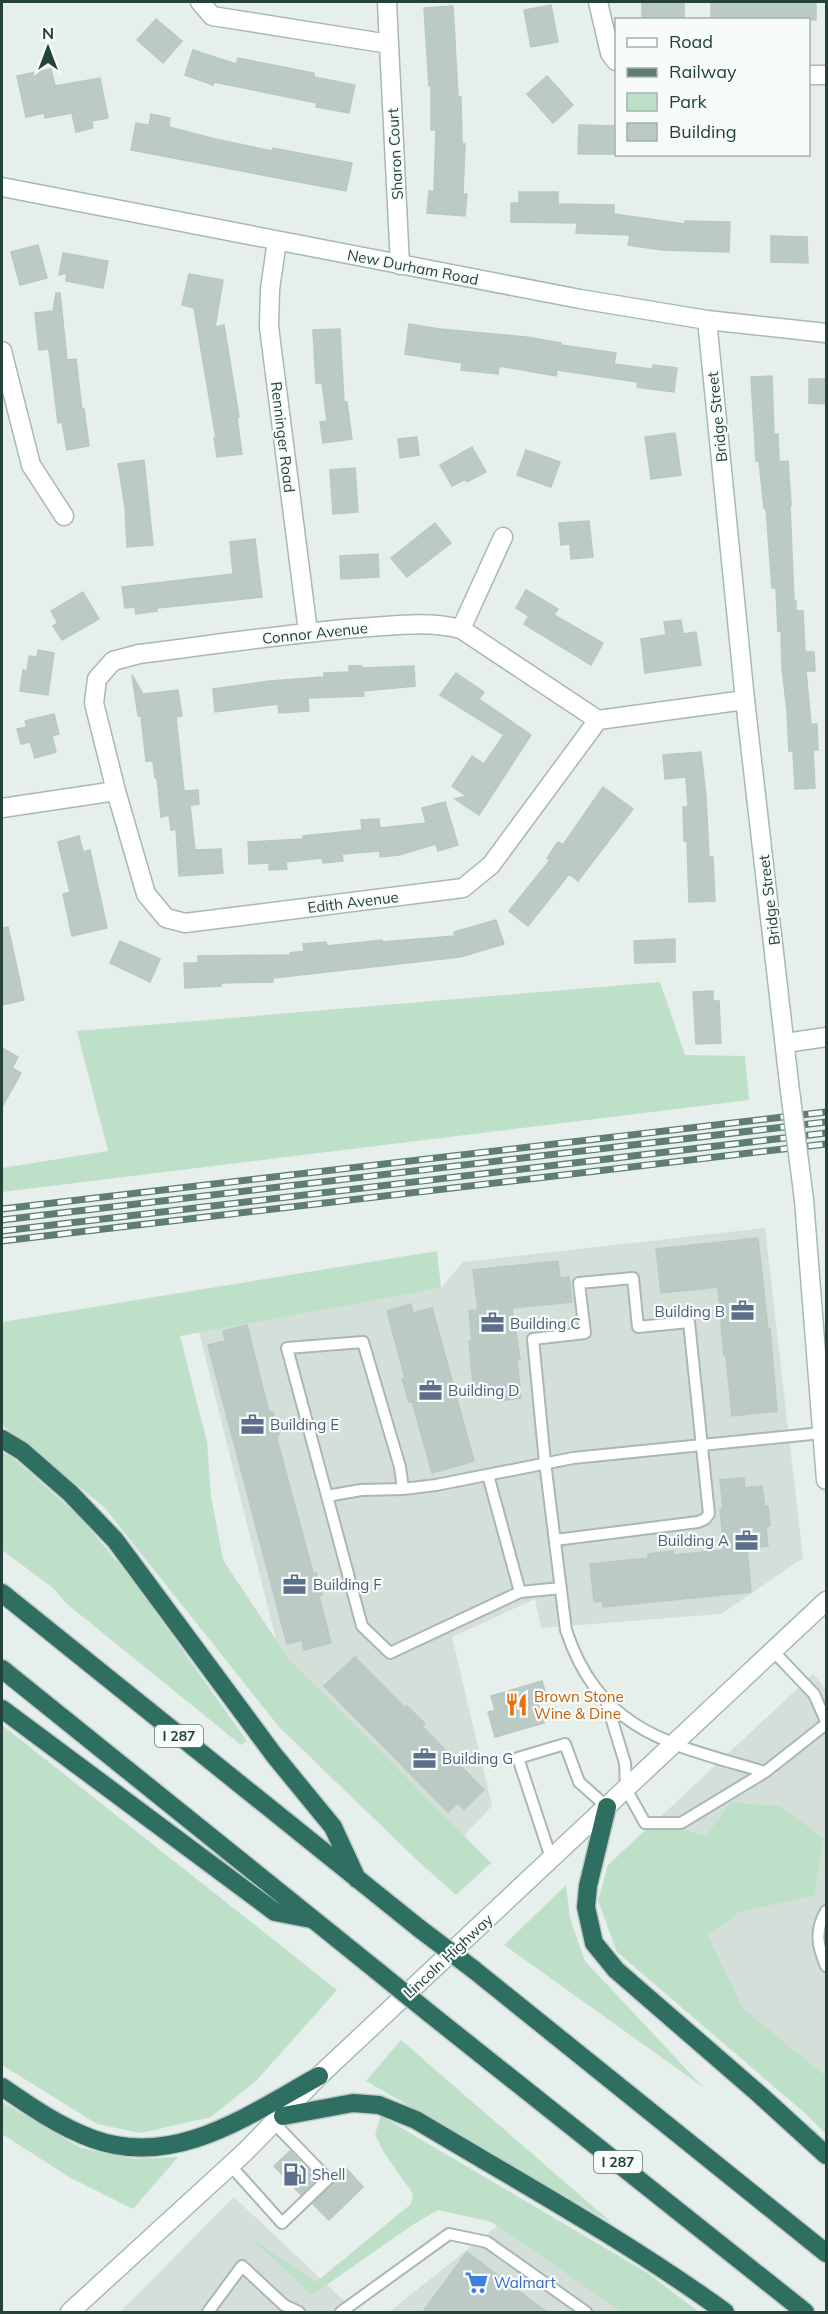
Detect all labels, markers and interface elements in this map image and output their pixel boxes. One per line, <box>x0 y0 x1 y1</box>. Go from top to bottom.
north arrow <box>18 18 78 78</box>
legend <box>615 18 810 156</box>
text: N <box>42 23 54 43</box>
text: Road <box>669 30 713 53</box>
text: Railway <box>669 60 737 83</box>
text: Park <box>669 90 708 113</box>
street label: Sharon Court <box>383 108 407 200</box>
text: Building <box>669 120 737 143</box>
street label: New Durham Road <box>346 245 480 289</box>
street label: Bridge Street <box>703 371 731 463</box>
street label: Renninger Road <box>267 380 299 494</box>
street label: Connor Avenue <box>261 618 369 648</box>
street label: Bridge Street <box>754 854 784 946</box>
street label: Edith Avenue <box>306 887 400 917</box>
office icon: Building B <box>730 1298 756 1324</box>
place label: Building B <box>654 1302 725 1321</box>
office icon: Building C <box>479 1310 505 1336</box>
place label: Building C <box>510 1314 581 1333</box>
office icon: Building D <box>417 1377 443 1403</box>
place label: Building D <box>448 1381 520 1400</box>
office icon: Building E <box>239 1411 265 1437</box>
place label: Building E <box>270 1415 339 1434</box>
office icon: Building A <box>734 1527 760 1553</box>
place label: Building A <box>658 1531 729 1550</box>
office icon: Building F <box>282 1571 308 1597</box>
place label: Building F <box>313 1575 382 1594</box>
place label: Brown Stone Wine & Dine <box>534 1687 624 1723</box>
restaurant icon: Brown Stone Wine & Dine <box>503 1692 529 1718</box>
road number: I 287 <box>155 1725 203 1747</box>
office icon: Building G <box>411 1745 437 1771</box>
place label: Building G <box>442 1749 513 1768</box>
street label: Lincoln Highway <box>399 1910 497 2002</box>
road number: I 287 <box>594 2151 642 2173</box>
fuel station icon: Shell <box>281 2161 307 2187</box>
place label: Shell <box>312 2165 345 2184</box>
supermarket icon: Walmart <box>463 2269 489 2295</box>
place label: Walmart <box>494 2273 556 2292</box>

